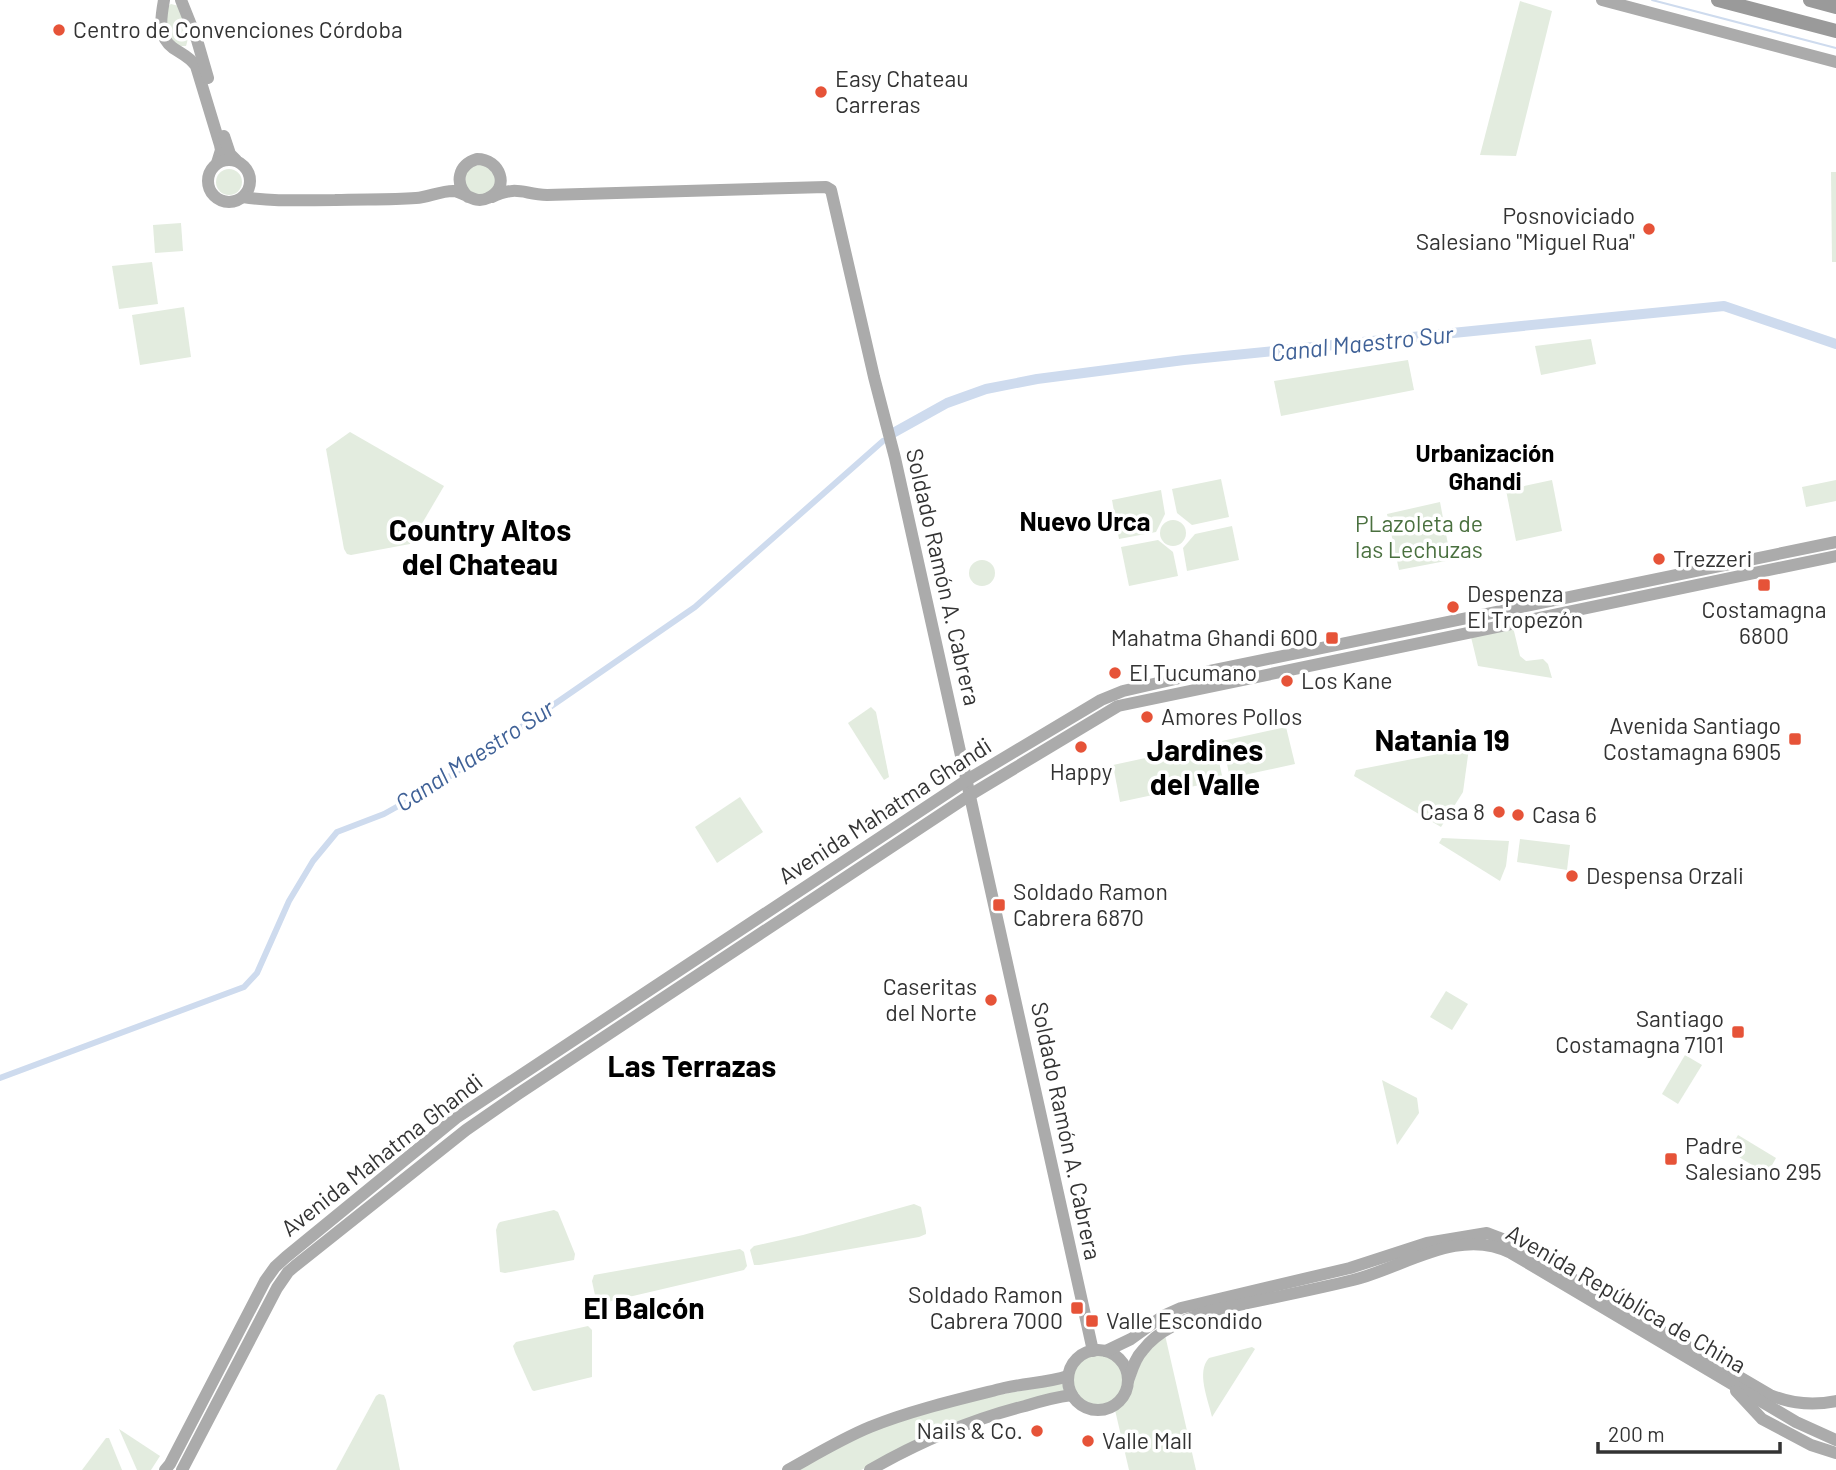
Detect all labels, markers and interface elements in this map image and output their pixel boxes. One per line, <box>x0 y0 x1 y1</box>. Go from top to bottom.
place label: Centro de Convenciones Córdoba <box>73 15 403 43</box>
marker: Centro de Convenciones Córdoba <box>51 22 67 38</box>
place label: Easy Chateau Carreras <box>835 64 969 118</box>
marker: Easy Chateau Carreras <box>813 84 829 100</box>
place label: Posnoviciado Salesiano "Miguel Rua" <box>1416 201 1635 255</box>
marker: Posnoviciado Salesiano "Miguel Rua" <box>1641 221 1657 237</box>
water label: Canal Maestro Sur <box>1269 318 1456 367</box>
district label: Urbanización Ghandi <box>1416 438 1554 495</box>
street label: Soldado Ramón A. Cabrera <box>901 446 987 708</box>
district label: Nuevo Urca <box>1020 505 1150 536</box>
park label: PLazoleta de las Lechuzas <box>1355 509 1483 563</box>
district label: Country Altos del Chateau <box>389 511 571 581</box>
place label: Trezzeri <box>1673 544 1752 572</box>
marker: Trezzeri <box>1651 551 1667 567</box>
marker: Costamagna 6800 <box>1756 577 1772 593</box>
place label: Despenza El Tropezón <box>1467 579 1583 633</box>
place label: Costamagna 6800 <box>1702 595 1826 649</box>
marker: Despenza El Tropezón <box>1445 599 1461 615</box>
place label: Mahatma Ghandi 600 <box>1111 623 1318 651</box>
marker: Mahatma Ghandi 600 <box>1324 630 1340 646</box>
place label: El Tucumano <box>1129 658 1257 686</box>
marker: El Tucumano <box>1107 665 1123 681</box>
place label: Los Kane <box>1301 666 1393 694</box>
marker: Los Kane <box>1279 673 1295 689</box>
water label: Canal Maestro Sur <box>389 692 560 817</box>
place label: Amores Pollos <box>1161 702 1302 730</box>
marker: Amores Pollos <box>1139 709 1155 725</box>
place label: Avenida Santiago Costamagna 6905 <box>1603 711 1781 765</box>
district label: Natania 19 <box>1374 721 1510 757</box>
street label: Avenida Mahatma Ghandi <box>773 731 996 889</box>
district label: Jardines del Valle <box>1147 731 1263 801</box>
marker: Avenida Santiago Costamagna 6905 <box>1787 731 1803 747</box>
marker: Happy <box>1073 739 1089 755</box>
place label: Happy <box>1050 757 1113 785</box>
place label: Casa 8 <box>1420 797 1485 825</box>
place label: Casa 6 <box>1532 800 1597 828</box>
marker: Casa 8 <box>1491 804 1507 820</box>
marker: Casa 6 <box>1510 807 1526 823</box>
place label: Despensa Orzali <box>1586 861 1744 889</box>
marker: Despensa Orzali <box>1564 868 1580 884</box>
place label: Soldado Ramon Cabrera 6870 <box>1013 877 1168 931</box>
marker: Soldado Ramon Cabrera 6870 <box>991 897 1007 913</box>
place label: Caseritas del Norte <box>883 972 977 1026</box>
marker: Caseritas del Norte <box>983 992 999 1008</box>
street label: Soldado Ramón A. Cabrera <box>1026 999 1108 1262</box>
place label: Santiago Costamagna 7101 <box>1555 1004 1724 1058</box>
marker: Santiago Costamagna 7101 <box>1730 1024 1746 1040</box>
district label: Las Terrazas <box>608 1047 776 1083</box>
street label: Avenida Mahatma Ghandi <box>275 1067 488 1242</box>
place label: Padre Salesiano 295 <box>1685 1131 1822 1185</box>
marker: Padre Salesiano 295 <box>1663 1151 1679 1167</box>
street label: Avenida República de China <box>1502 1218 1751 1378</box>
place label: Soldado Ramon Cabrera 7000 <box>908 1280 1063 1334</box>
district label: El Balcón <box>583 1289 705 1325</box>
marker: Soldado Ramon Cabrera 7000 <box>1069 1300 1085 1316</box>
place label: Valle Escondido <box>1106 1306 1263 1334</box>
marker: Valle Escondido <box>1084 1313 1100 1329</box>
scale bar <box>1598 1410 1780 1454</box>
place label: Nails & Co. <box>916 1416 1023 1444</box>
text: 200 m <box>1608 1421 1665 1446</box>
marker: Nails & Co. <box>1029 1423 1045 1439</box>
place label: Valle Mall <box>1102 1426 1192 1454</box>
marker: Valle Mall <box>1080 1433 1096 1449</box>

